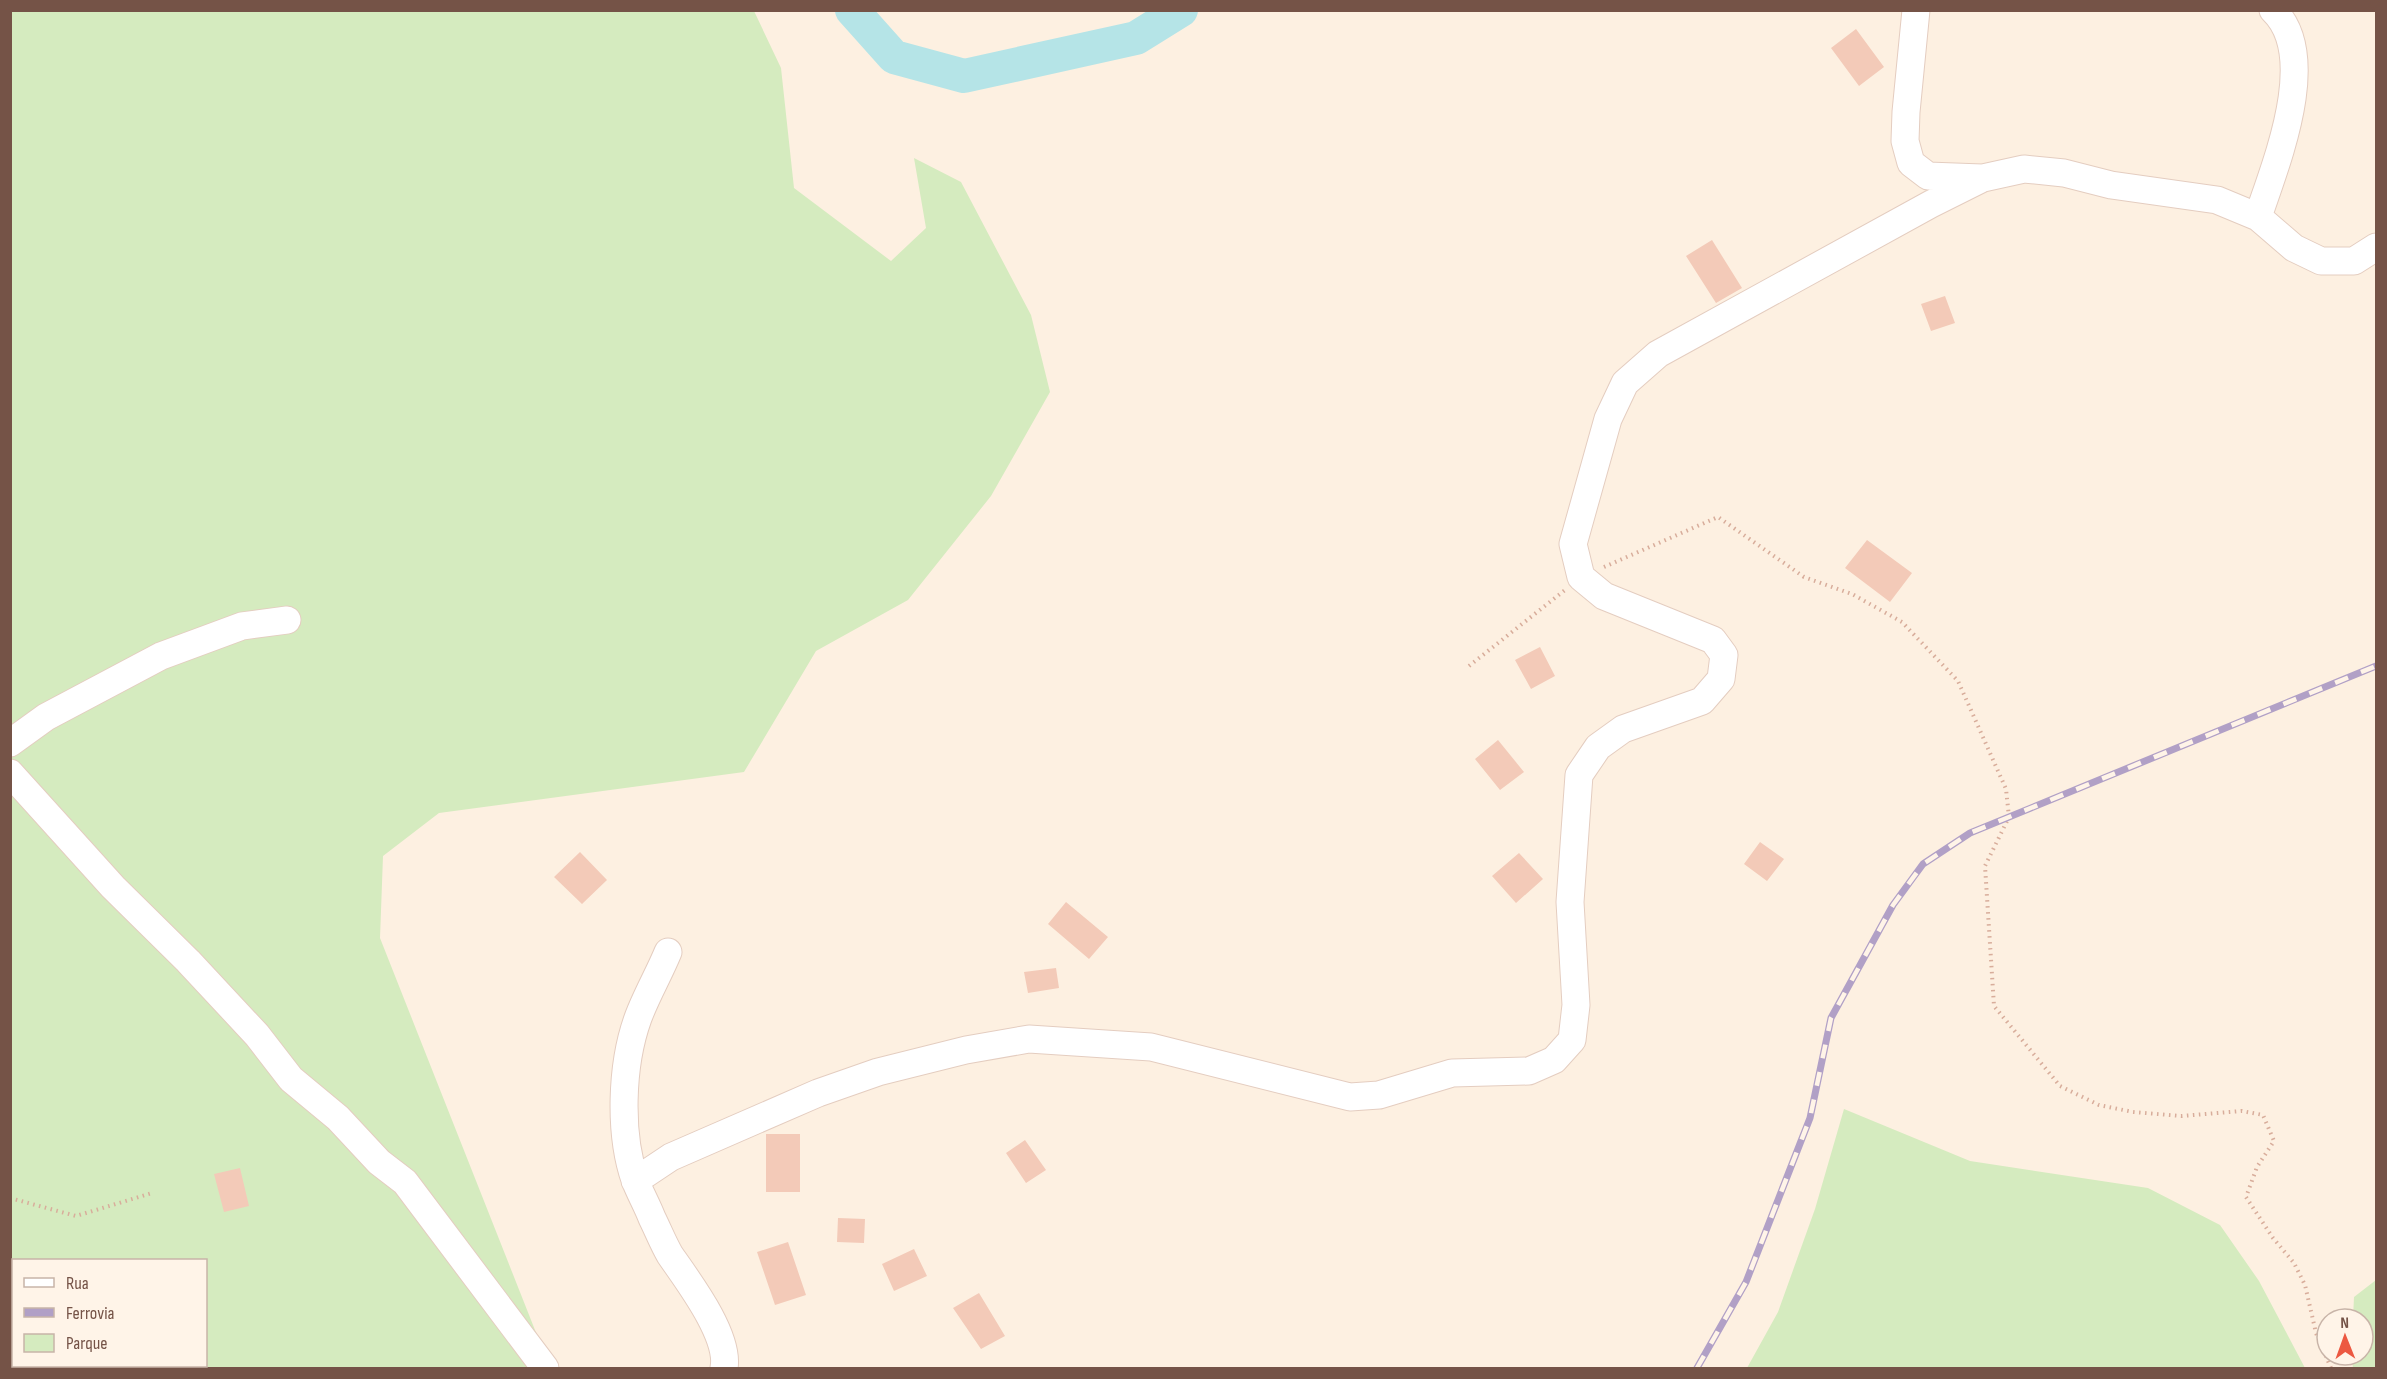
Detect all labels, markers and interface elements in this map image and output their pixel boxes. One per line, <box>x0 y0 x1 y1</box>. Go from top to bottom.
legend <box>12 1259 207 1367</box>
text: Rua <box>66 1273 89 1294</box>
text: Ferrovia <box>66 1303 114 1324</box>
north arrow <box>2315 1307 2375 1367</box>
text: N <box>2340 1314 2349 1333</box>
text: Parque <box>66 1333 107 1354</box>

